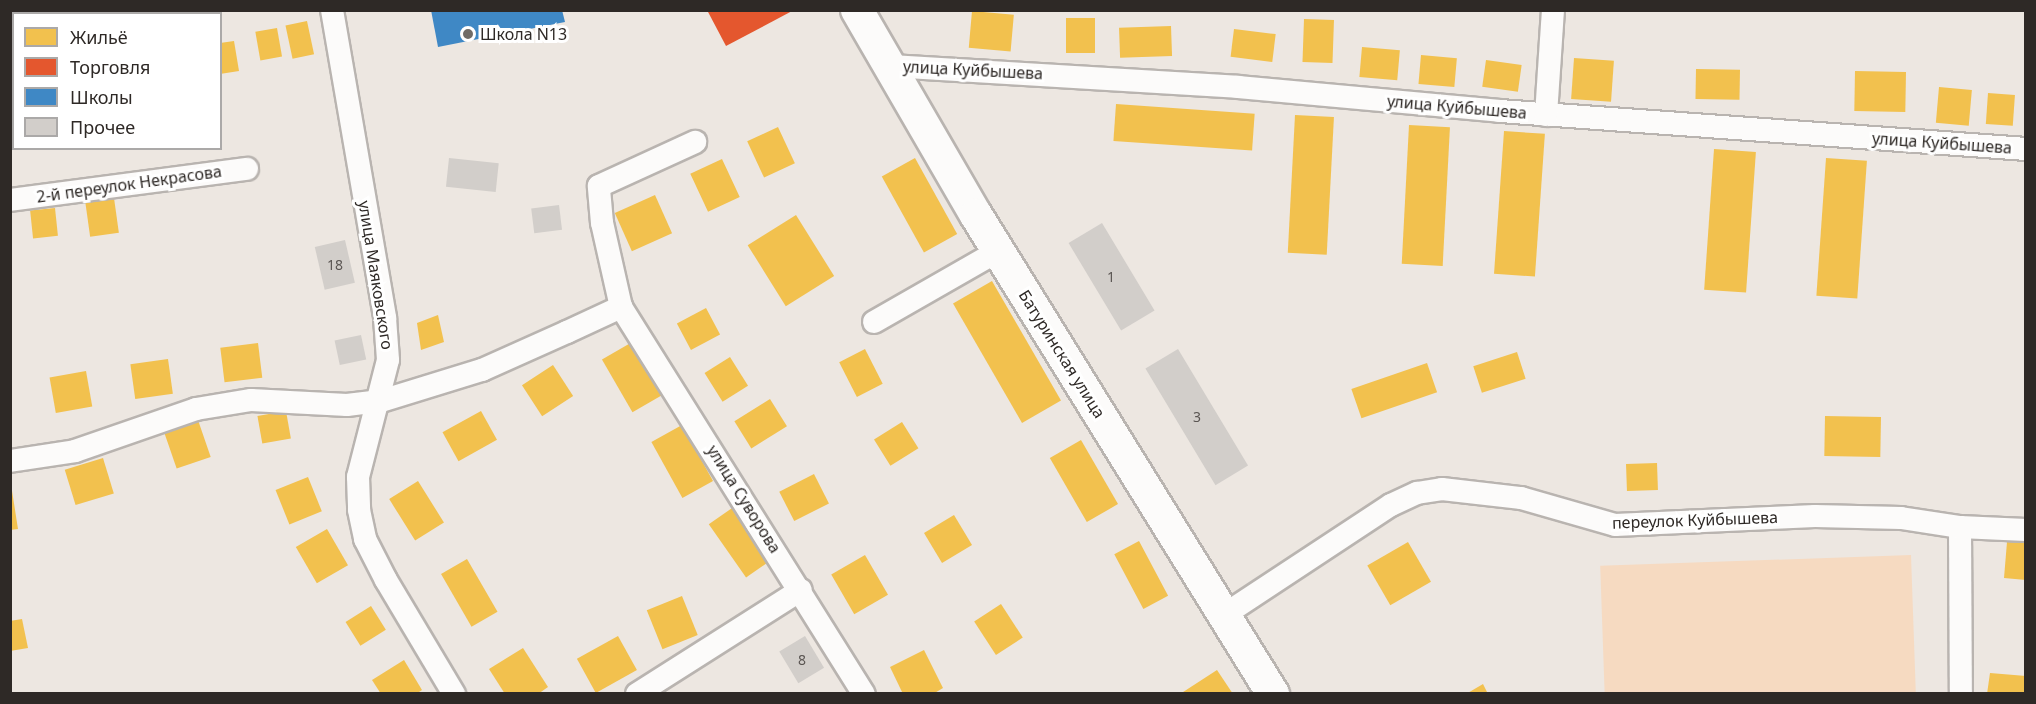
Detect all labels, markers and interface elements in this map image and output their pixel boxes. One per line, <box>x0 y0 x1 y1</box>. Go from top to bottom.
legend <box>12 12 222 150</box>
place label: Школа N13 <box>480 24 567 44</box>
text: Жильё <box>70 25 128 49</box>
marker: Школа N13 <box>461 27 475 41</box>
text: Торговля <box>70 55 150 79</box>
street label: улица Куйбышева <box>903 57 1043 83</box>
text: Школы <box>70 85 133 109</box>
street label: улица Куйбышева <box>1386 91 1528 123</box>
text: Прочее <box>70 115 135 139</box>
street label: улица Куйбышева <box>1871 129 2013 157</box>
street label: 2-й переулок Некрасова <box>35 161 223 207</box>
street label: улица Маяковского <box>355 199 397 351</box>
house number: 18 <box>327 257 343 273</box>
house number: 1 <box>1107 269 1115 285</box>
street label: Батуринская улица <box>1015 286 1109 422</box>
house number: 3 <box>1193 409 1201 425</box>
street label: улица Суворова <box>703 442 785 556</box>
street label: переулок Куйбышева <box>1612 508 1778 532</box>
house number: 8 <box>798 652 806 668</box>

